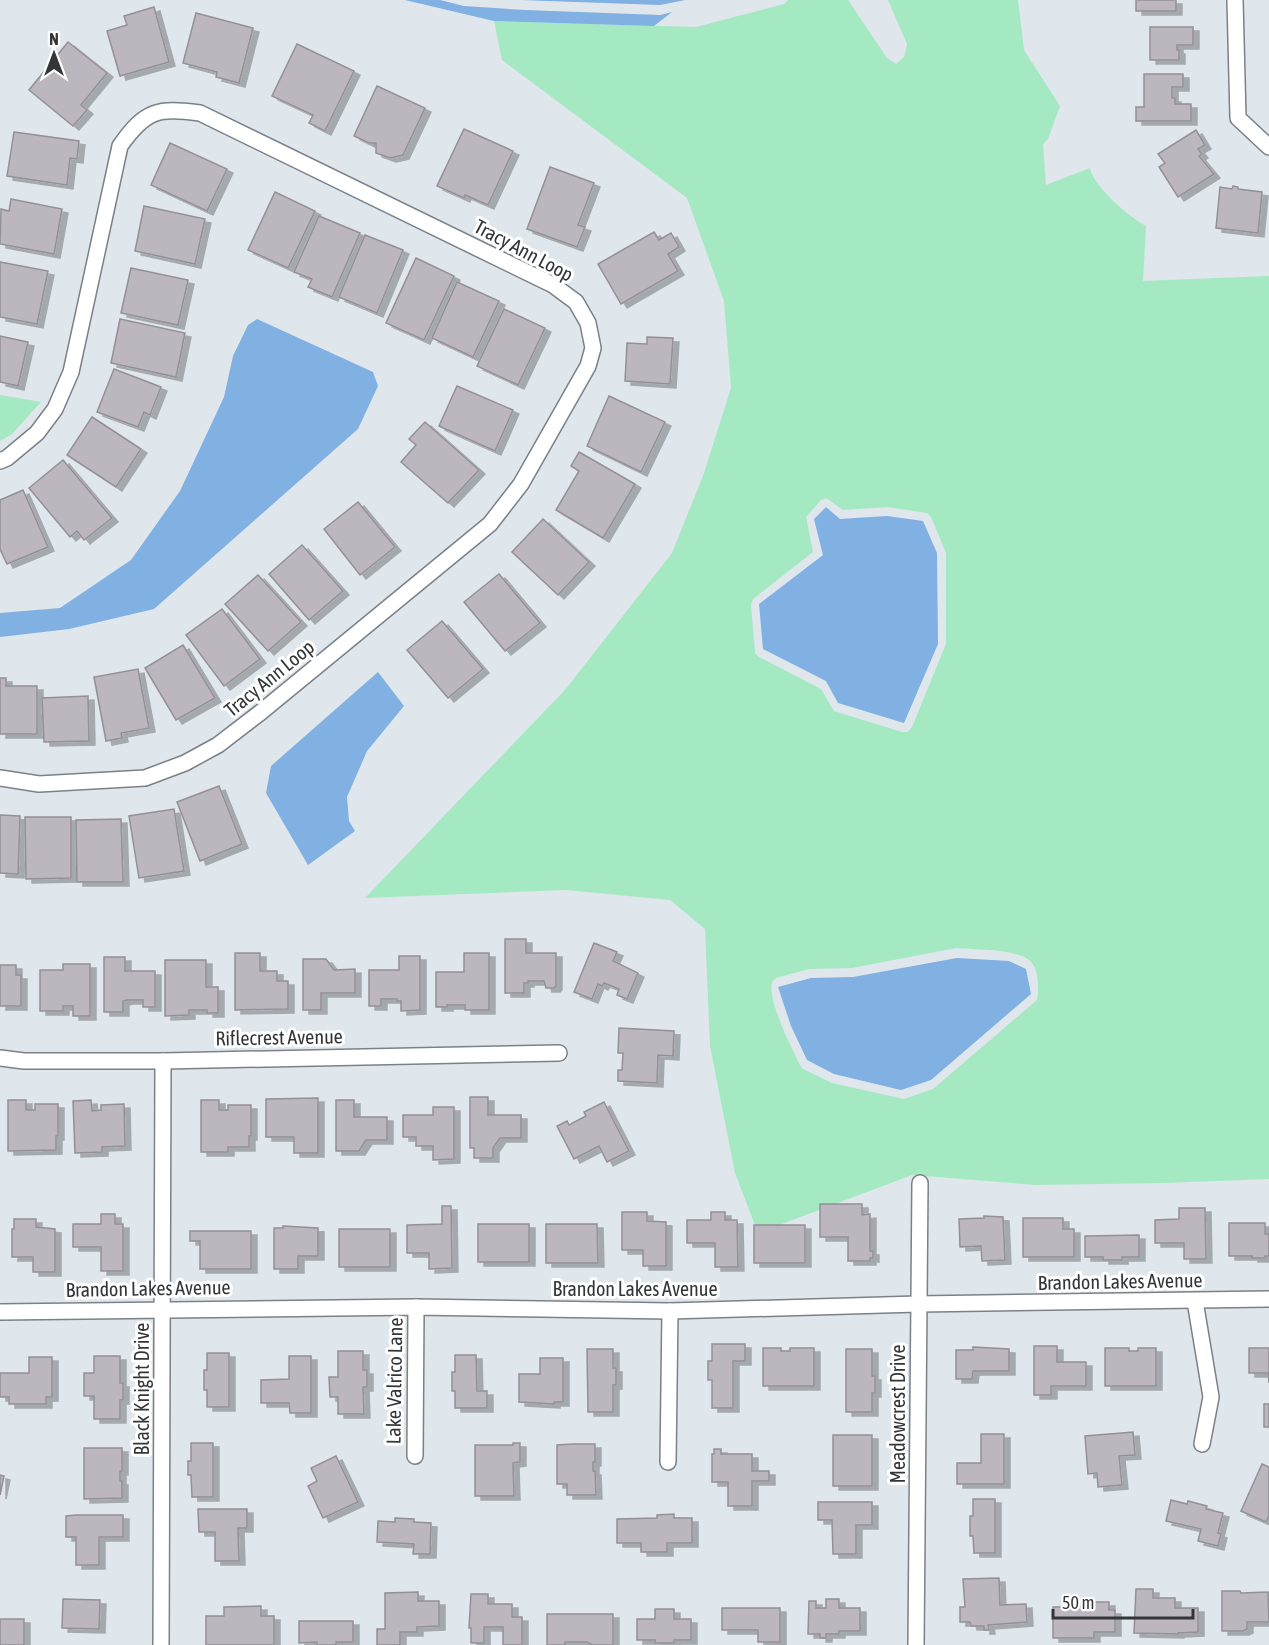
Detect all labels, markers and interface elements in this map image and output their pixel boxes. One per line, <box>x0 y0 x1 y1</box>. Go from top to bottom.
north arrow <box>24 24 84 84</box>
text: N <box>49 30 59 48</box>
street label: Tracy Ann Loop <box>471 214 577 286</box>
street label: Tracy Ann Loop <box>220 635 318 721</box>
street label: Riflecrest Avenue <box>215 1024 343 1050</box>
street label: Brandon Lakes Avenue <box>1037 1268 1203 1294</box>
street label: Brandon Lakes Avenue <box>65 1275 231 1301</box>
street label: Brandon Lakes Avenue <box>553 1277 717 1300</box>
street label: Lake Valrico Lane <box>381 1317 407 1445</box>
street label: Black Knight Drive <box>130 1323 153 1455</box>
street label: Meadowcrest Drive <box>886 1345 909 1483</box>
scale bar <box>1053 1582 1192 1620</box>
text: 50 m <box>1062 1592 1094 1613</box>

